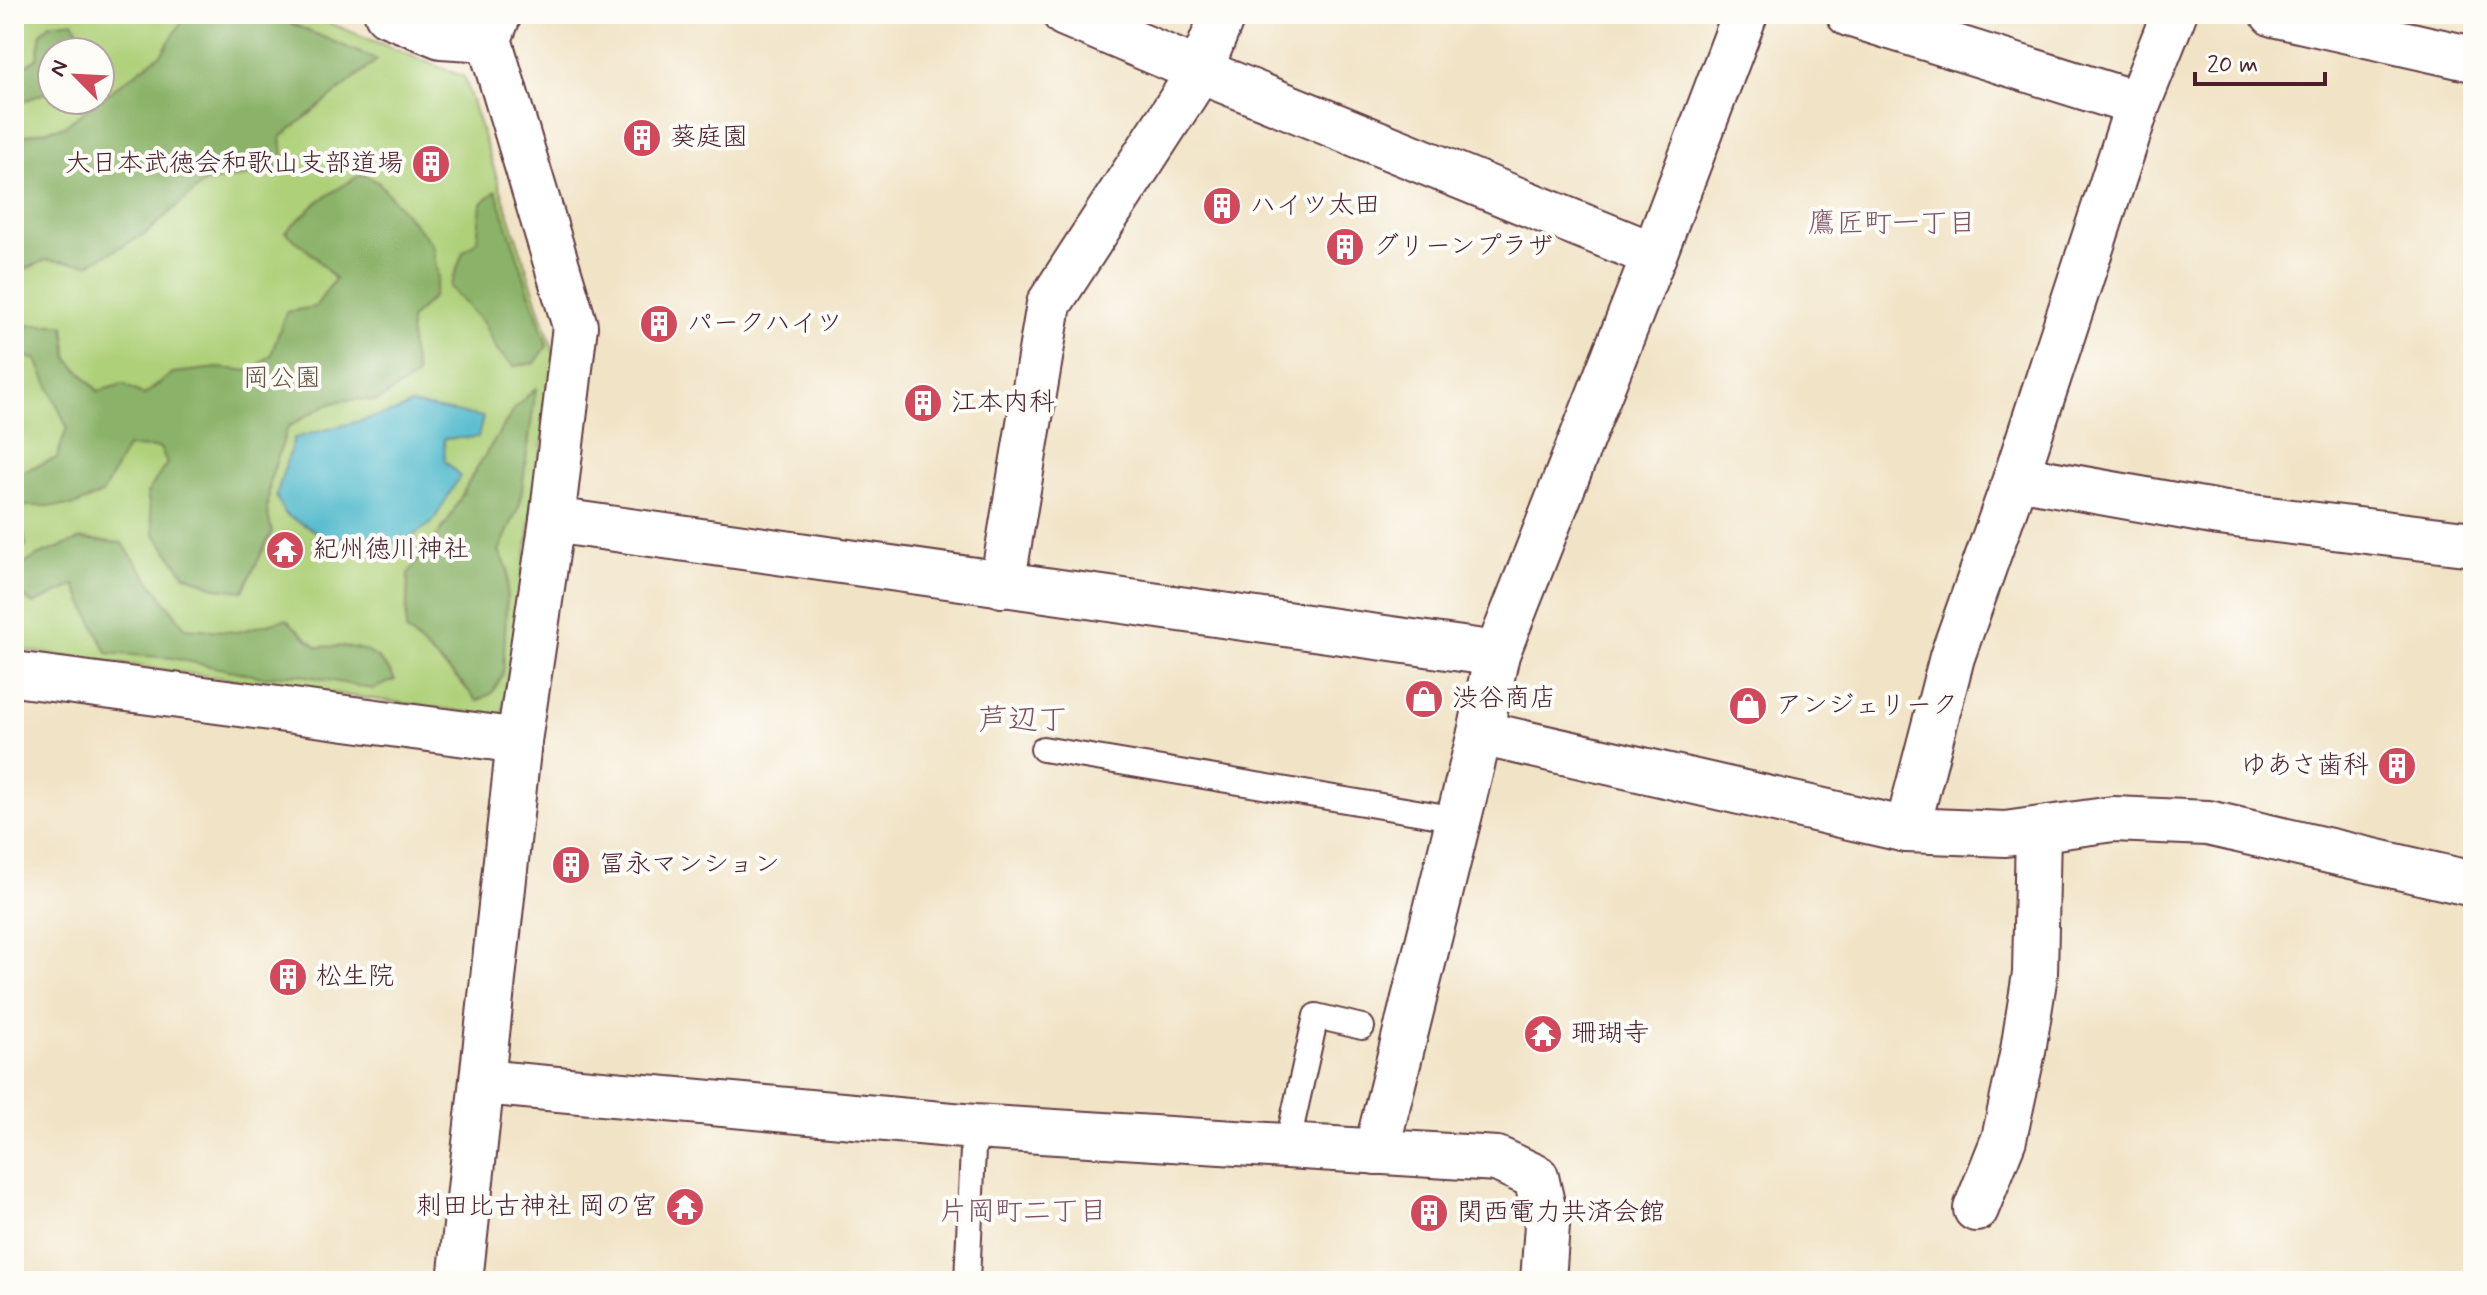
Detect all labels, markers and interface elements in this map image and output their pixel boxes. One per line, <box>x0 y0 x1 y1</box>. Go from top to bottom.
north arrow <box>36 36 116 116</box>
scale bar <box>2195 36 2325 86</box>
text: 20 m <box>2207 50 2258 81</box>
text: N <box>44 56 75 81</box>
building icon: 葵庭園 <box>621 117 663 159</box>
place label: 葵庭園 <box>670 121 748 155</box>
building icon: 大日本武徳会和歌山支部道場 <box>410 143 452 185</box>
place label: 大日本武徳会和歌山支部道場 <box>65 147 403 181</box>
building icon: ハイツ太田 <box>1201 185 1243 227</box>
place label: ハイツ太田 <box>1250 189 1380 223</box>
district label: 鷹匠町一丁目 <box>1808 206 1976 243</box>
building icon: グリーンプラザ <box>1324 226 1366 268</box>
place label: グリーンプラザ <box>1373 230 1553 264</box>
building icon: パークハイツ <box>638 303 680 345</box>
place label: パークハイツ <box>687 307 842 341</box>
park label: 岡公園 <box>243 362 321 396</box>
building icon: 江本内科 <box>902 382 944 424</box>
place label: 江本内科 <box>951 386 1055 420</box>
temple icon: 紀州徳川神社 <box>264 529 306 571</box>
place label: 紀州徳川神社 <box>313 533 469 567</box>
shop icon: 渋谷商店 <box>1403 678 1445 720</box>
place label: 渋谷商店 <box>1452 682 1556 716</box>
shop icon: アンジェリーク <box>1727 685 1769 727</box>
place label: アンジェリーク <box>1776 689 1958 723</box>
district label: 芦辺丁 <box>978 701 1068 740</box>
building icon: ゆあさ歯科 <box>2376 745 2418 787</box>
place label: ゆあさ歯科 <box>2241 749 2369 783</box>
building icon: 冨永マンション <box>550 844 592 886</box>
place label: 冨永マンション <box>599 848 780 882</box>
building icon: 松生院 <box>267 956 309 998</box>
place label: 松生院 <box>316 960 394 994</box>
temple icon: 珊瑚寺 <box>1522 1013 1564 1055</box>
place label: 珊瑚寺 <box>1571 1017 1649 1051</box>
temple icon: 刺田比古神社 岡の宮 <box>664 1186 706 1228</box>
place label: 刺田比古神社 岡の宮 <box>416 1190 657 1224</box>
building icon: 関西電力共済会館 <box>1408 1192 1450 1234</box>
district label: 片岡町二丁目 <box>939 1194 1107 1231</box>
place label: 関西電力共済会館 <box>1457 1196 1665 1230</box>

